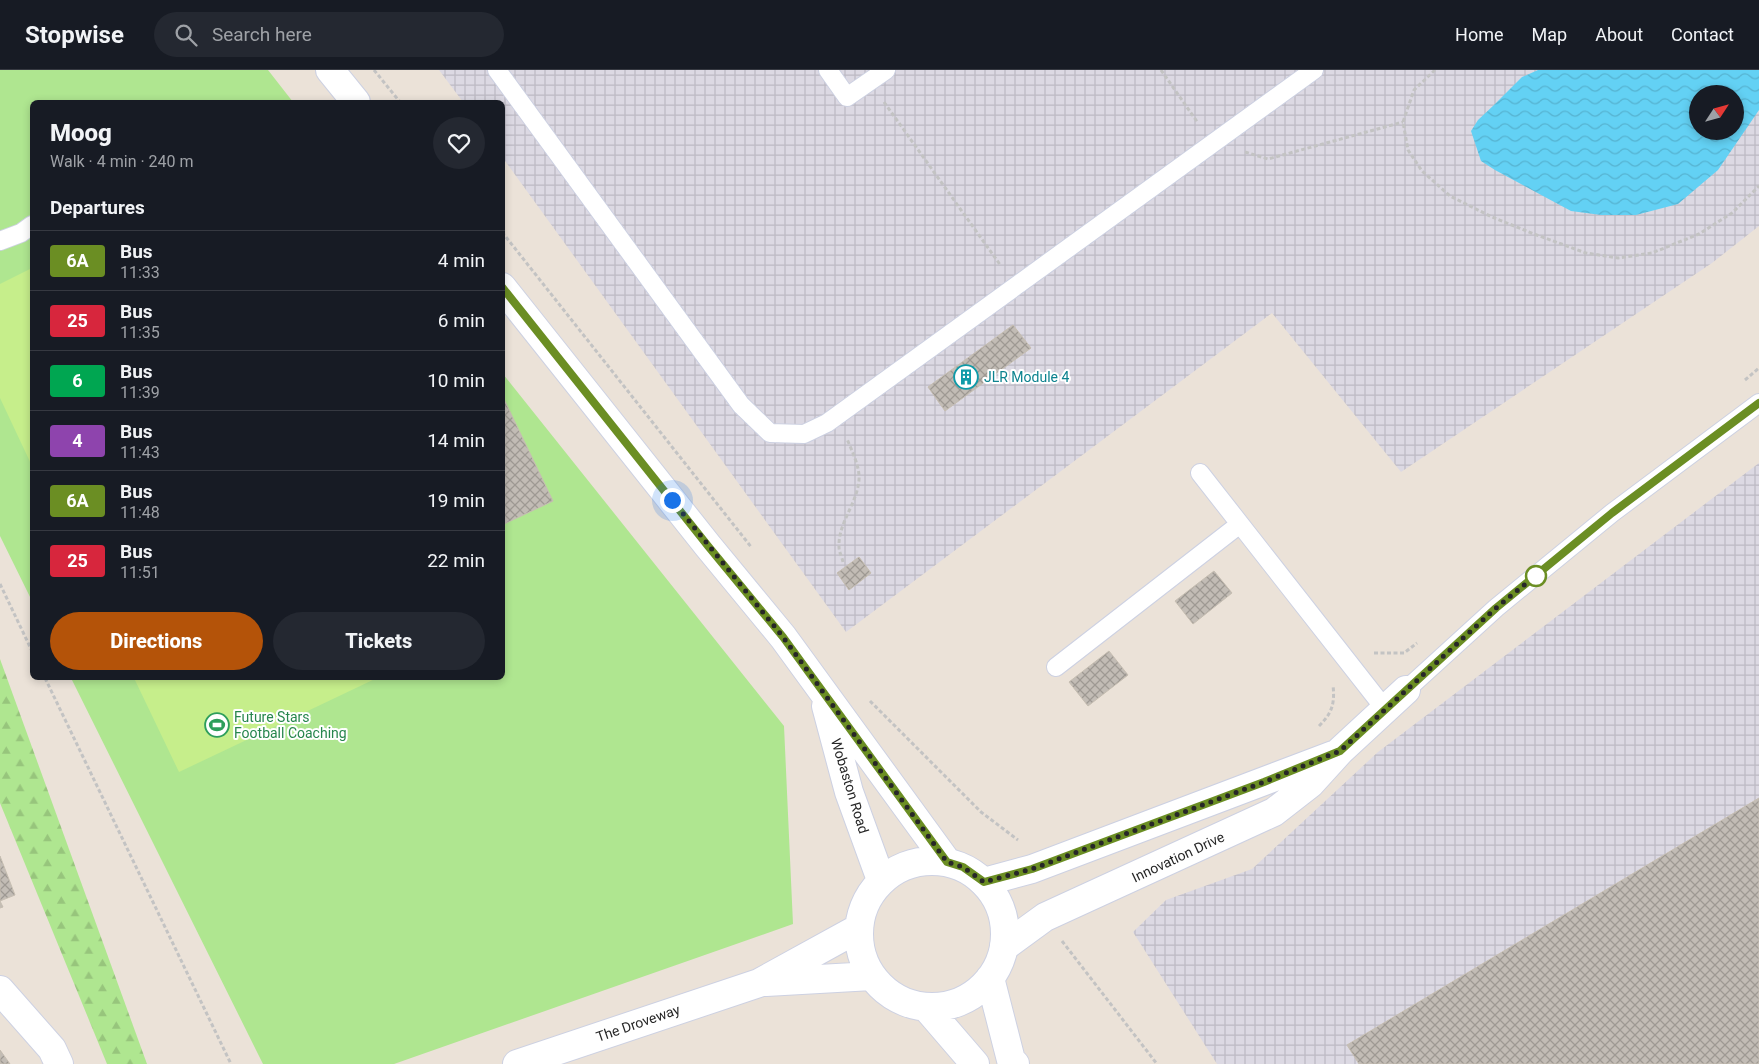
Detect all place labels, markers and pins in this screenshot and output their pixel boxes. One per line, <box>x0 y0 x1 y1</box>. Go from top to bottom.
building icon: JLR Module 4 <box>953 364 979 390</box>
place label: JLR Module 4 <box>984 369 1069 385</box>
unlabelled marker <box>1525 565 1547 587</box>
place label: Future Stars Football Coaching <box>234 709 347 741</box>
sports icon: Future Stars Football Coaching <box>204 712 230 738</box>

